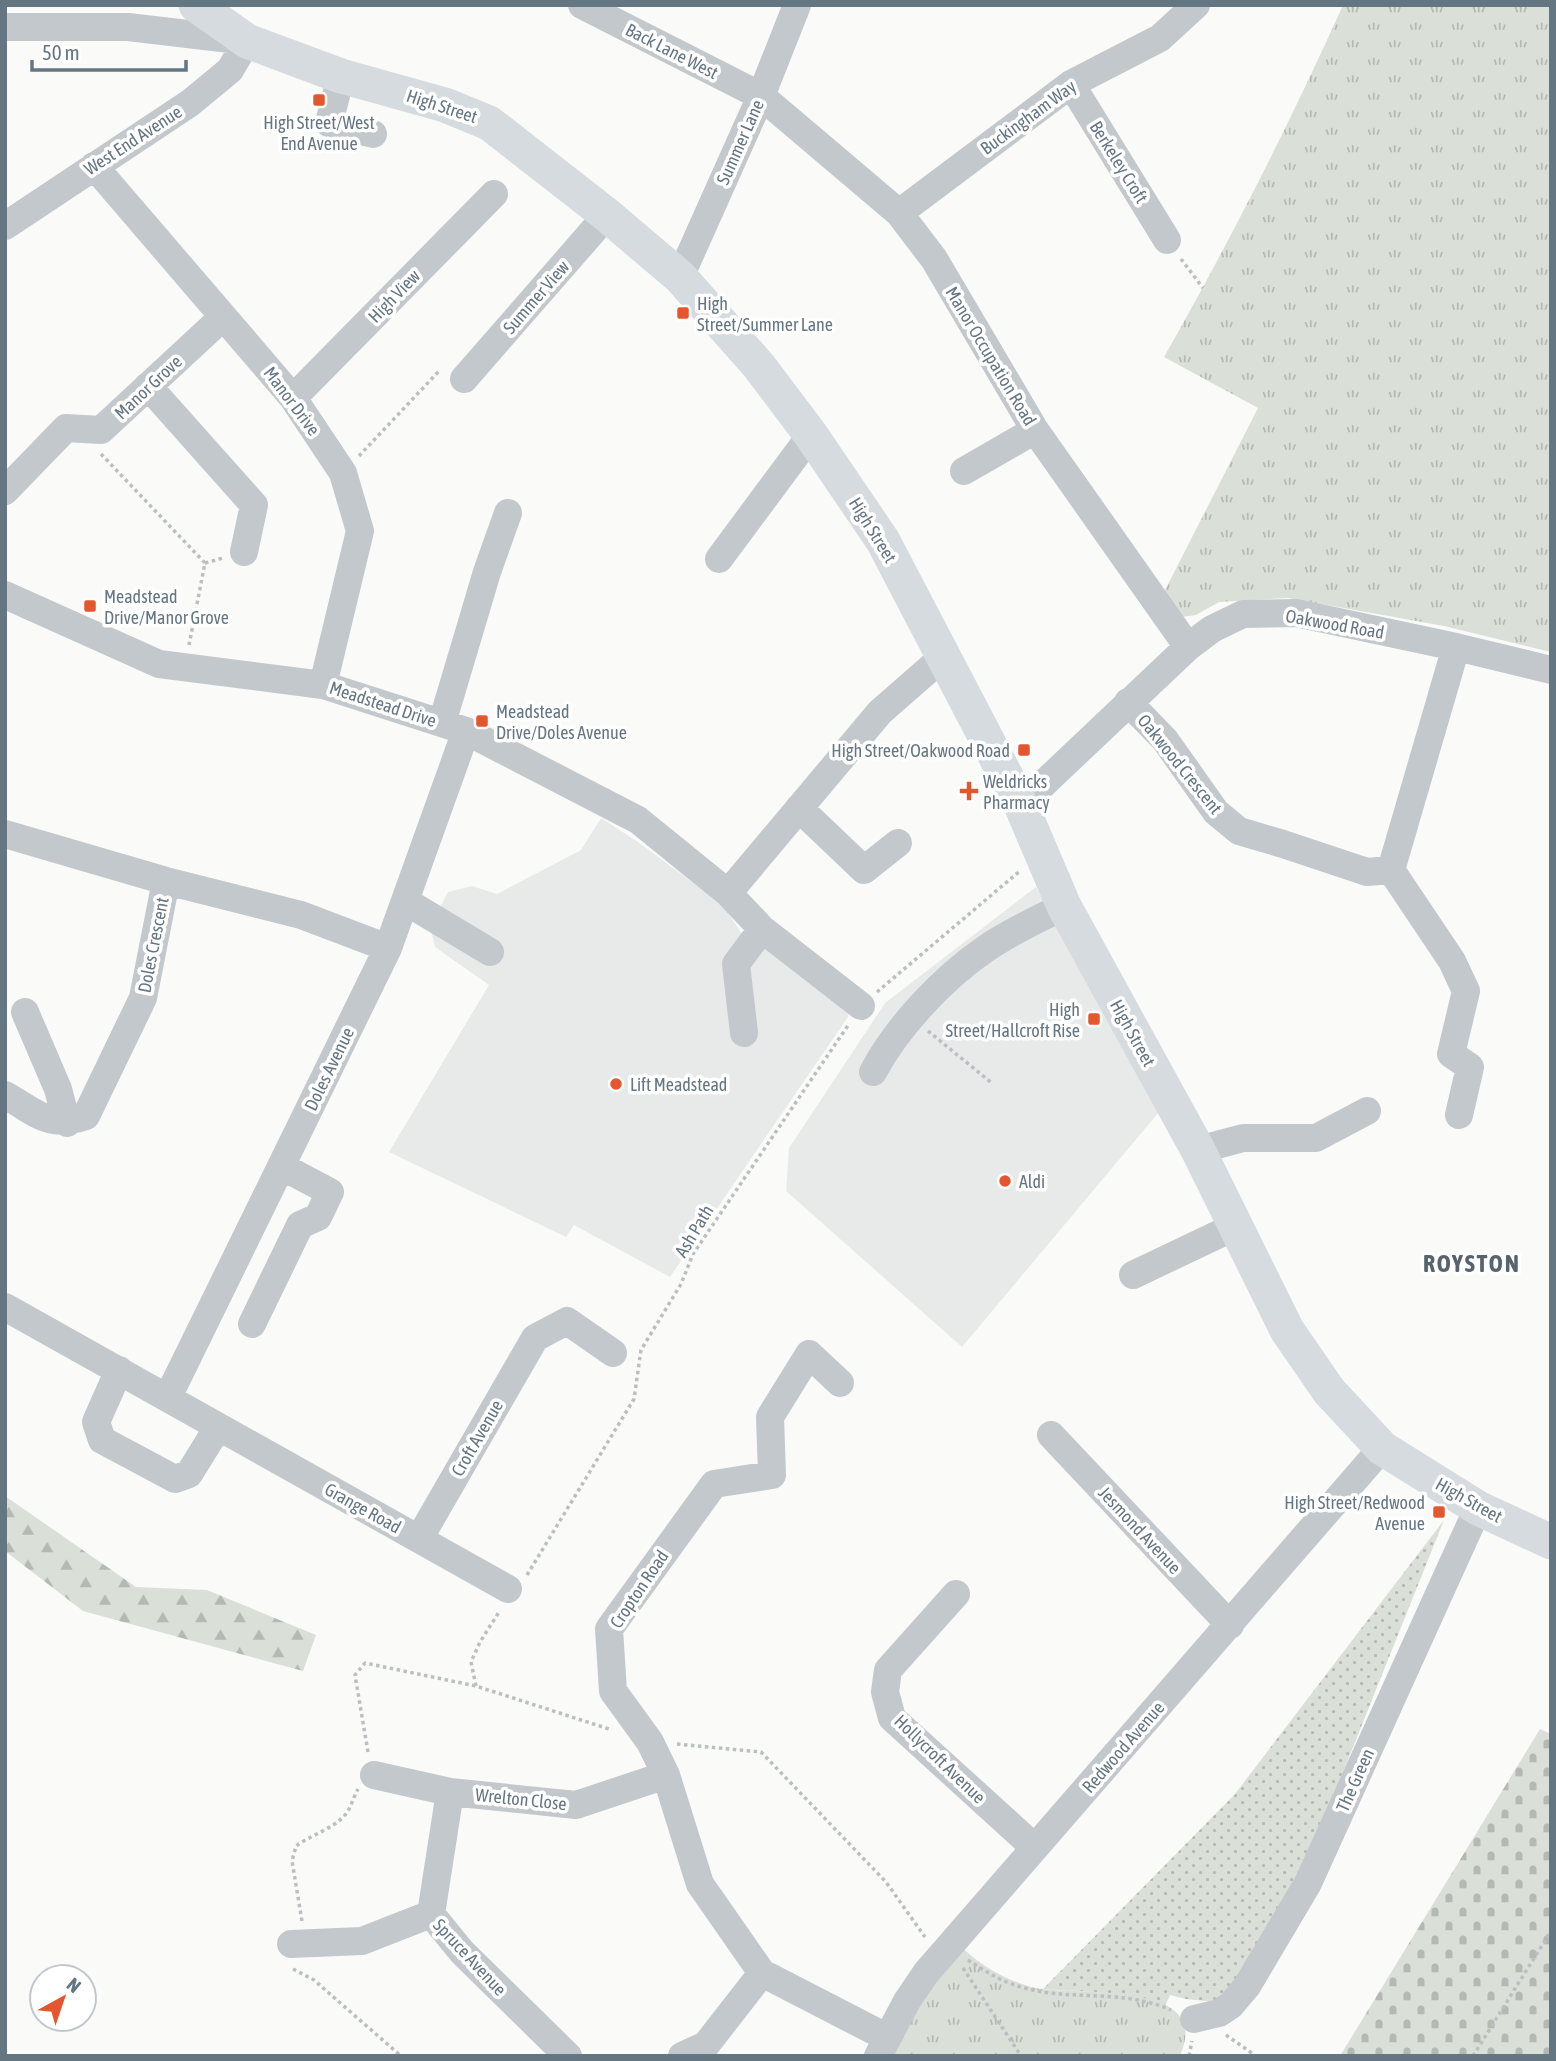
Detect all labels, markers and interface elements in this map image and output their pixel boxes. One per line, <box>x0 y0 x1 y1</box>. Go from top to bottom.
street label: Back Lane West <box>622 19 722 83</box>
scale bar <box>32 28 186 72</box>
text: 50 m <box>42 40 80 64</box>
street label: Buckingham Way <box>976 75 1080 159</box>
street label: High Street <box>404 85 480 127</box>
marker: High Street/West End Avenue <box>311 92 327 108</box>
street label: Summer Lane <box>712 96 768 188</box>
street label: West End Avenue <box>80 101 186 179</box>
place label: High Street/West End Avenue <box>263 112 375 154</box>
street label: Berkeley Croft <box>1086 117 1152 207</box>
street label: Summer View <box>499 256 574 338</box>
street label: High View <box>364 265 424 327</box>
street label: Manor Occupation Road <box>941 283 1041 429</box>
place label: High Street/Summer Lane <box>697 293 833 335</box>
marker: High Street/Summer Lane <box>675 305 691 321</box>
street label: Manor Grove <box>110 351 186 423</box>
street label: Manor Drive <box>259 363 325 439</box>
street label: High Street <box>845 493 901 567</box>
place label: Meadstead Drive/Manor Grove <box>104 586 229 628</box>
marker: Meadstead Drive/Manor Grove <box>82 598 98 614</box>
street label: Oakwood Road <box>1284 605 1386 643</box>
street label: Meadstead Drive <box>327 677 439 731</box>
place label: Meadstead Drive/Doles Avenue <box>496 701 627 743</box>
street label: Oakwood Crescent <box>1133 710 1227 818</box>
marker: Meadstead Drive/Doles Avenue <box>474 713 490 729</box>
place label: High Street/Oakwood Road <box>831 740 1010 761</box>
marker: High Street/Oakwood Road <box>1016 742 1032 758</box>
place label: Weldricks Pharmacy <box>983 771 1050 813</box>
marker: Weldricks Pharmacy <box>961 783 977 799</box>
street label: Doles Crescent <box>133 895 173 995</box>
street label: High Street <box>1106 996 1160 1070</box>
place label: High Street/Hallcroft Rise <box>946 999 1080 1041</box>
marker: High Street/Hallcroft Rise <box>1086 1011 1102 1027</box>
street label: Doles Avenue <box>300 1024 358 1114</box>
place label: Lift Meadstead <box>630 1074 727 1095</box>
marker: Lift Meadstead <box>608 1076 624 1092</box>
place label: Aldi <box>1019 1171 1045 1192</box>
marker: Aldi <box>997 1173 1013 1189</box>
street label: Ash Path <box>670 1201 718 1261</box>
district label: ROYSTON <box>1423 1250 1521 1277</box>
street label: Croft Avenue <box>447 1396 507 1480</box>
street label: High Street <box>1432 1473 1506 1527</box>
street label: Grange Road <box>321 1478 405 1538</box>
street label: Jesmond Avenue <box>1094 1482 1186 1578</box>
place label: High Street/Redwood Avenue <box>1284 1492 1425 1534</box>
marker: High Street/Redwood Avenue <box>1431 1504 1447 1520</box>
street label: Cropton Road <box>605 1546 673 1632</box>
street label: Redwood Avenue <box>1078 1697 1168 1797</box>
street label: Hollycroft Avenue <box>890 1710 990 1808</box>
street label: The Green <box>1332 1745 1378 1815</box>
street label: Wrelton Close <box>474 1784 568 1814</box>
street label: Spruce Avenue <box>429 1914 511 2000</box>
north arrow <box>28 1963 98 2033</box>
text: N <box>63 1973 85 1997</box>

